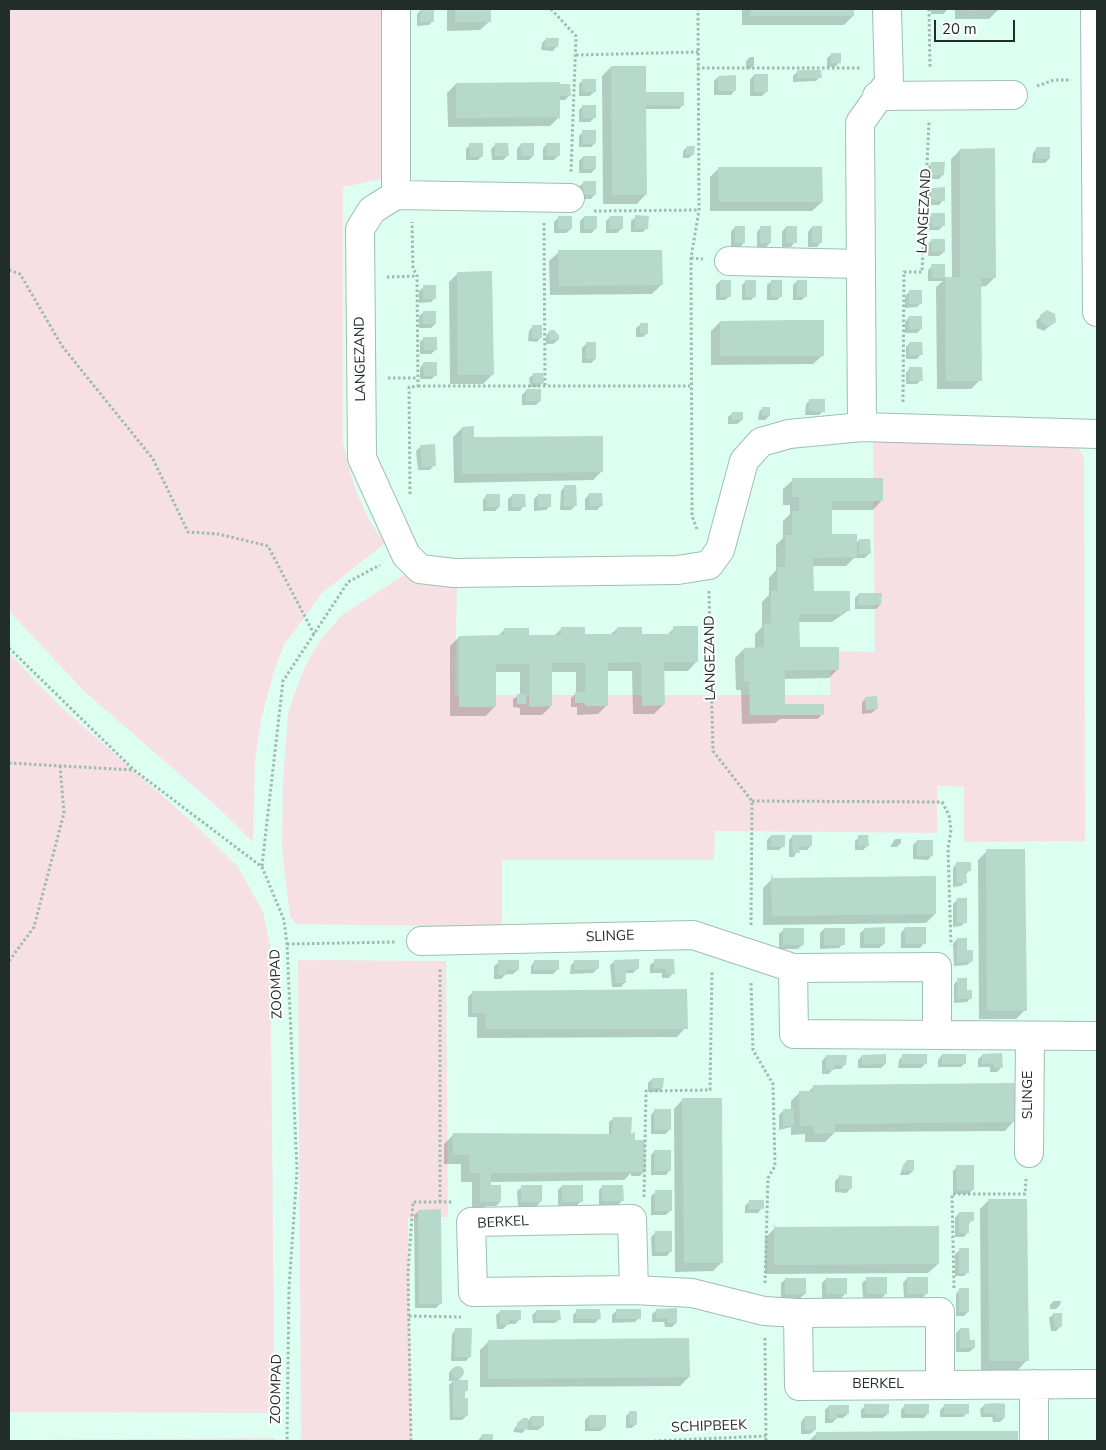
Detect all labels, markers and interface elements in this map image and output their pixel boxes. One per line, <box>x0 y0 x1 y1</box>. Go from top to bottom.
scale bar <box>936 10 1017 42</box>
text: 20 m <box>942 19 977 39</box>
street label: LANGEZAND <box>914 168 936 254</box>
street label: LANGEZAND <box>352 316 370 402</box>
street label: LANGEZAND <box>702 615 720 701</box>
street label: SLINGE <box>585 928 635 946</box>
street label: ZOOMPAD <box>267 949 287 1019</box>
street label: SLINGE <box>1021 1071 1037 1119</box>
street label: BERKEL <box>477 1213 529 1233</box>
street label: ZOOMPAD <box>268 1354 286 1424</box>
street label: BERKEL <box>852 1377 904 1393</box>
street label: SCHIPBEEK <box>671 1417 747 1437</box>

